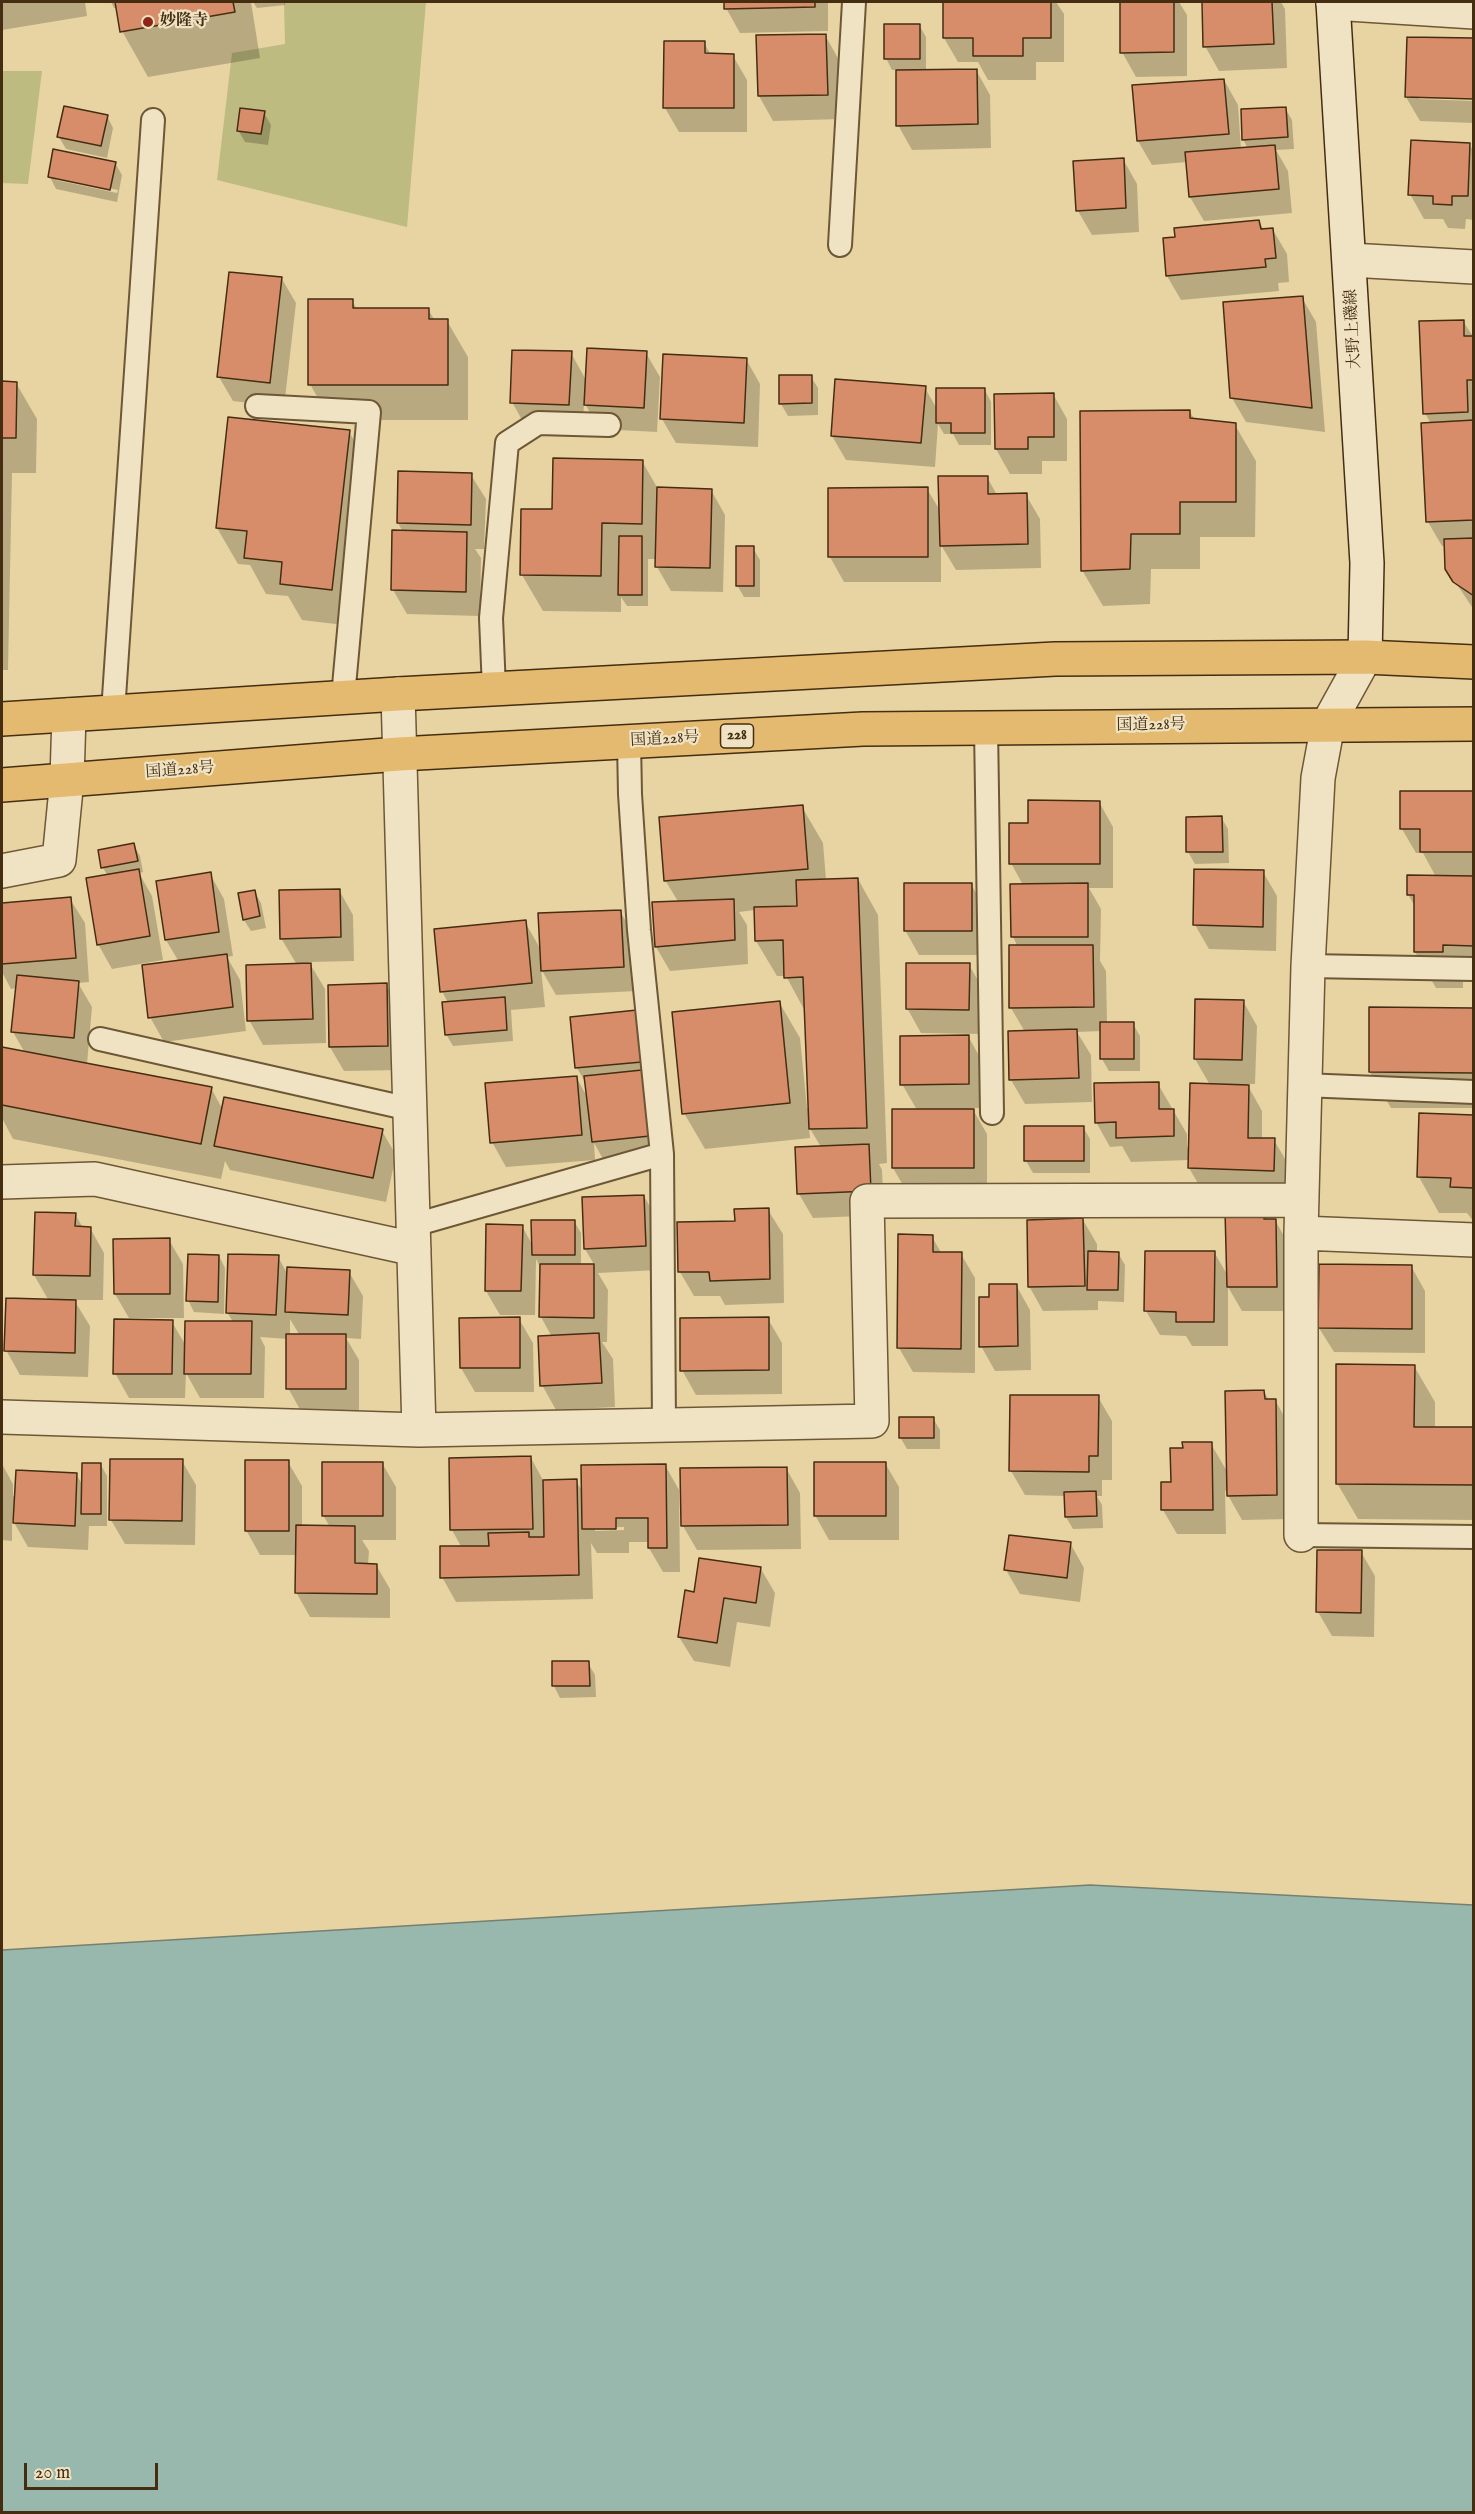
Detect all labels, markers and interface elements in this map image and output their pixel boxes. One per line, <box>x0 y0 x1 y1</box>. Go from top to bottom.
place label: 妙隆寺 <box>160 12 208 32</box>
marker: 妙隆寺 <box>141 15 155 29</box>
street label: 大野上磯線 <box>1342 289 1366 369</box>
street label: 国道228号 <box>1116 716 1186 736</box>
road number: 228 <box>720 724 754 748</box>
street label: 国道228号 <box>630 729 700 751</box>
street label: 国道228号 <box>145 759 215 783</box>
scale bar <box>27 2451 160 2489</box>
text: 20 m <box>35 2462 70 2485</box>

